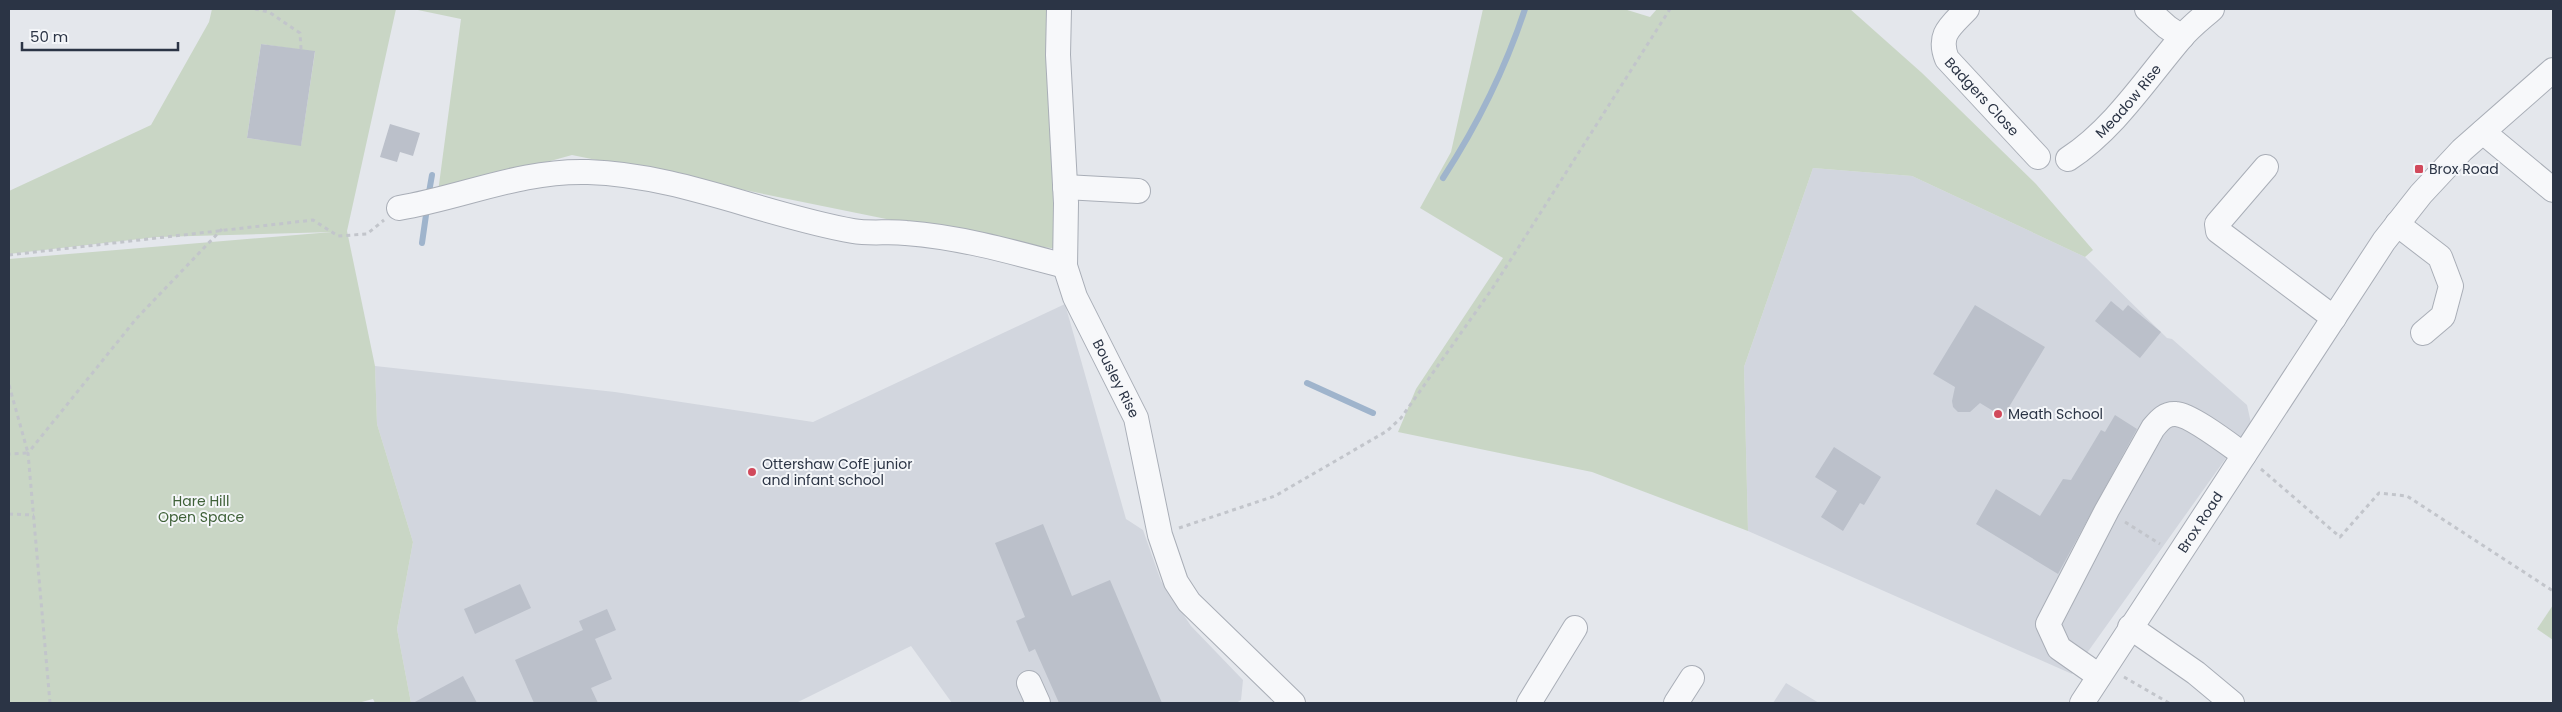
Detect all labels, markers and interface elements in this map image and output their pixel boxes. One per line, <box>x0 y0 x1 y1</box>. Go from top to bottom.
scale bar <box>22 20 179 52</box>
text: 50 m <box>30 26 68 47</box>
street label: Badgers Close <box>1940 53 2024 141</box>
street label: Meadow Rise <box>2091 60 2166 143</box>
place label: Brox Road <box>2429 159 2499 179</box>
marker: Brox Road <box>2413 163 2425 175</box>
street label: Bousley Rise <box>1088 336 1144 421</box>
place label: Meath School <box>2008 404 2103 424</box>
marker: Meath School <box>1992 408 2004 420</box>
place label: Ottershaw CofE junior and infant school <box>762 454 912 490</box>
marker: Ottershaw CofE junior and infant school <box>746 466 758 478</box>
street label: Brox Road <box>2173 488 2228 557</box>
park label: Hare Hill Open Space <box>158 491 244 527</box>

